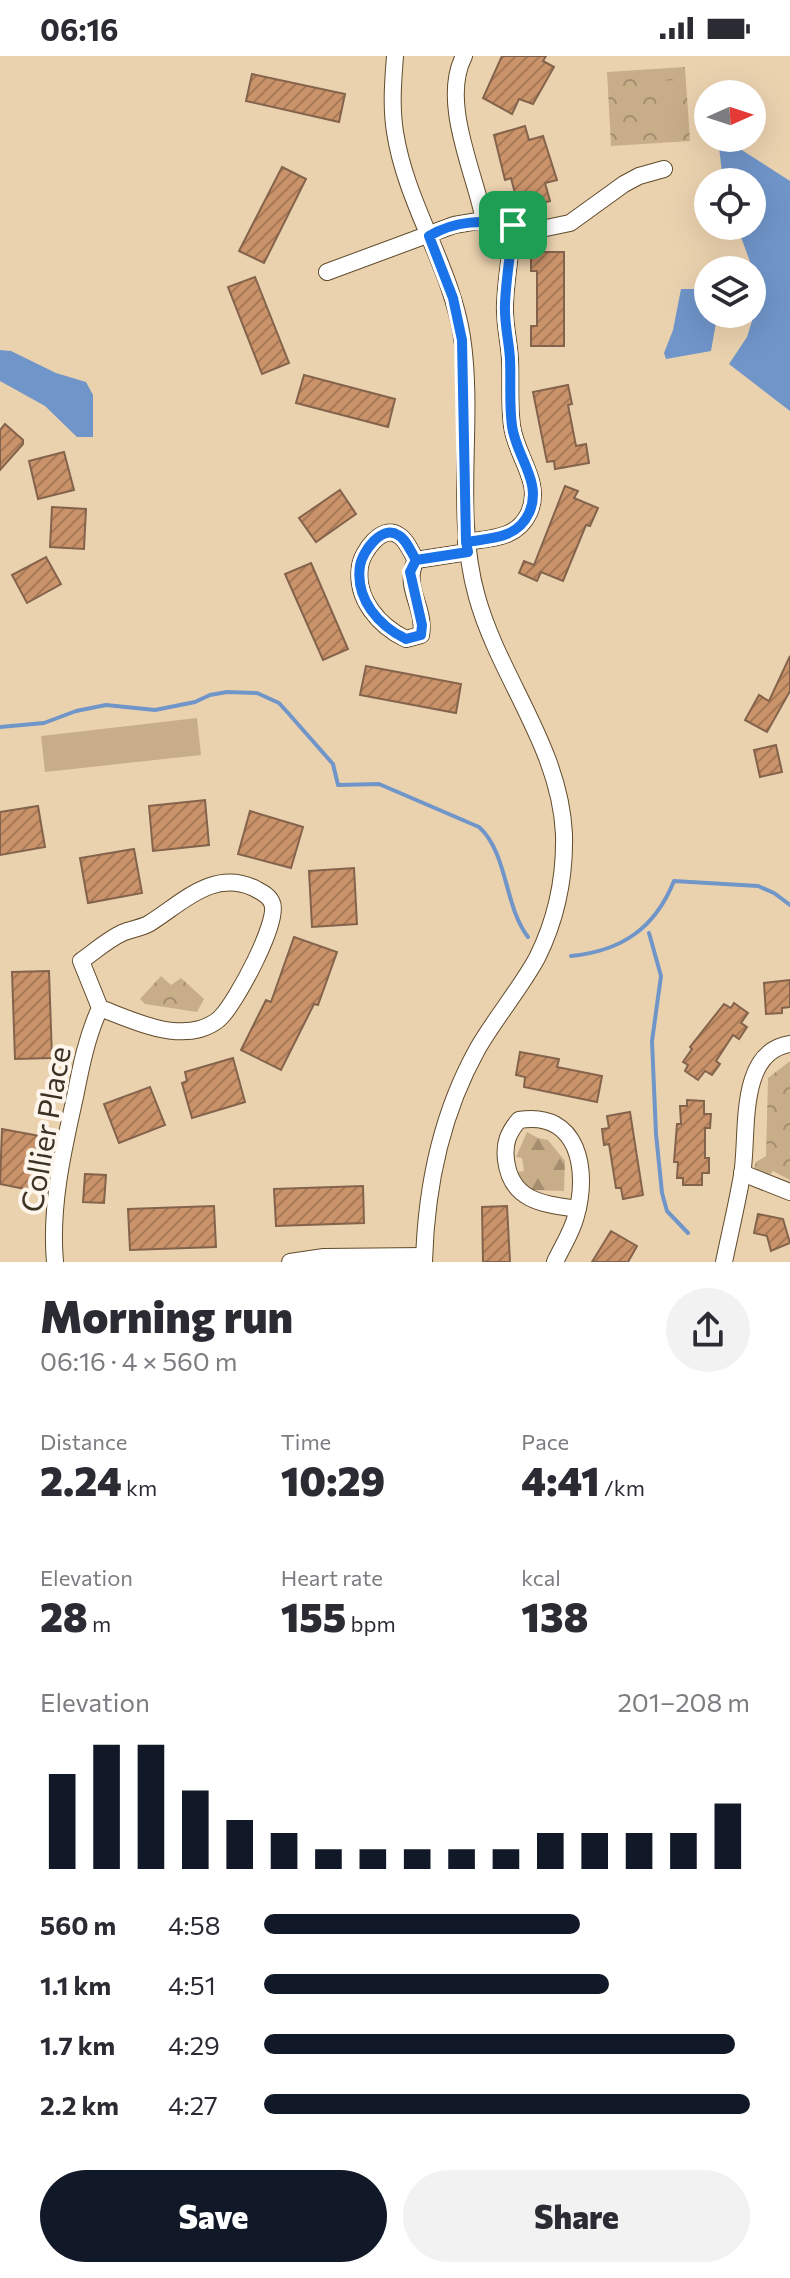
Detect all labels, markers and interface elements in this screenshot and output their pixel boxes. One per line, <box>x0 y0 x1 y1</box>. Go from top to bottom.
text: 06:16 <box>40 10 118 47</box>
north arrow <box>694 80 766 152</box>
map controls <box>694 80 766 328</box>
button: locate <box>694 168 766 240</box>
pin <box>479 191 547 259</box>
icon: arrive <box>491 203 535 247</box>
button: layers <box>694 256 766 328</box>
street label: Collier Place <box>11 1043 77 1215</box>
text: Morning run <box>40 1288 293 1342</box>
button: share <box>666 1288 750 1372</box>
text: 06:16 · 4 × 560 m <box>40 1345 238 1376</box>
text: Distance <box>40 1428 127 1455</box>
text: Time <box>281 1428 331 1455</box>
text: Pace <box>521 1428 569 1455</box>
text: 2.24 <box>40 1455 122 1504</box>
text: 10:29 <box>281 1455 385 1504</box>
text: 4:41 <box>521 1455 600 1504</box>
text: km <box>122 1474 157 1501</box>
text: /km <box>600 1474 645 1501</box>
text: Elevation <box>40 1564 133 1591</box>
text: Heart rate <box>281 1564 383 1591</box>
text: kcal <box>521 1564 561 1591</box>
text: 28 <box>40 1591 88 1640</box>
text: 155 <box>281 1591 346 1640</box>
text: 138 <box>521 1591 589 1640</box>
text: m <box>88 1610 111 1637</box>
text: bpm <box>346 1610 396 1637</box>
text: Elevation <box>40 1686 150 1717</box>
text: 201–208 m <box>618 1686 750 1717</box>
text: 560 m <box>40 1909 116 1940</box>
text: 4:58 <box>168 1909 220 1940</box>
text: 1.1 km <box>40 1969 111 2000</box>
text: 4:51 <box>168 1969 216 2000</box>
text: 1.7 km <box>40 2029 115 2060</box>
text: 4:29 <box>168 2029 220 2060</box>
text: 2.2 km <box>40 2089 119 2120</box>
text: 4:27 <box>168 2089 218 2120</box>
button: Save <box>40 2170 387 2262</box>
button: Share <box>403 2170 750 2262</box>

